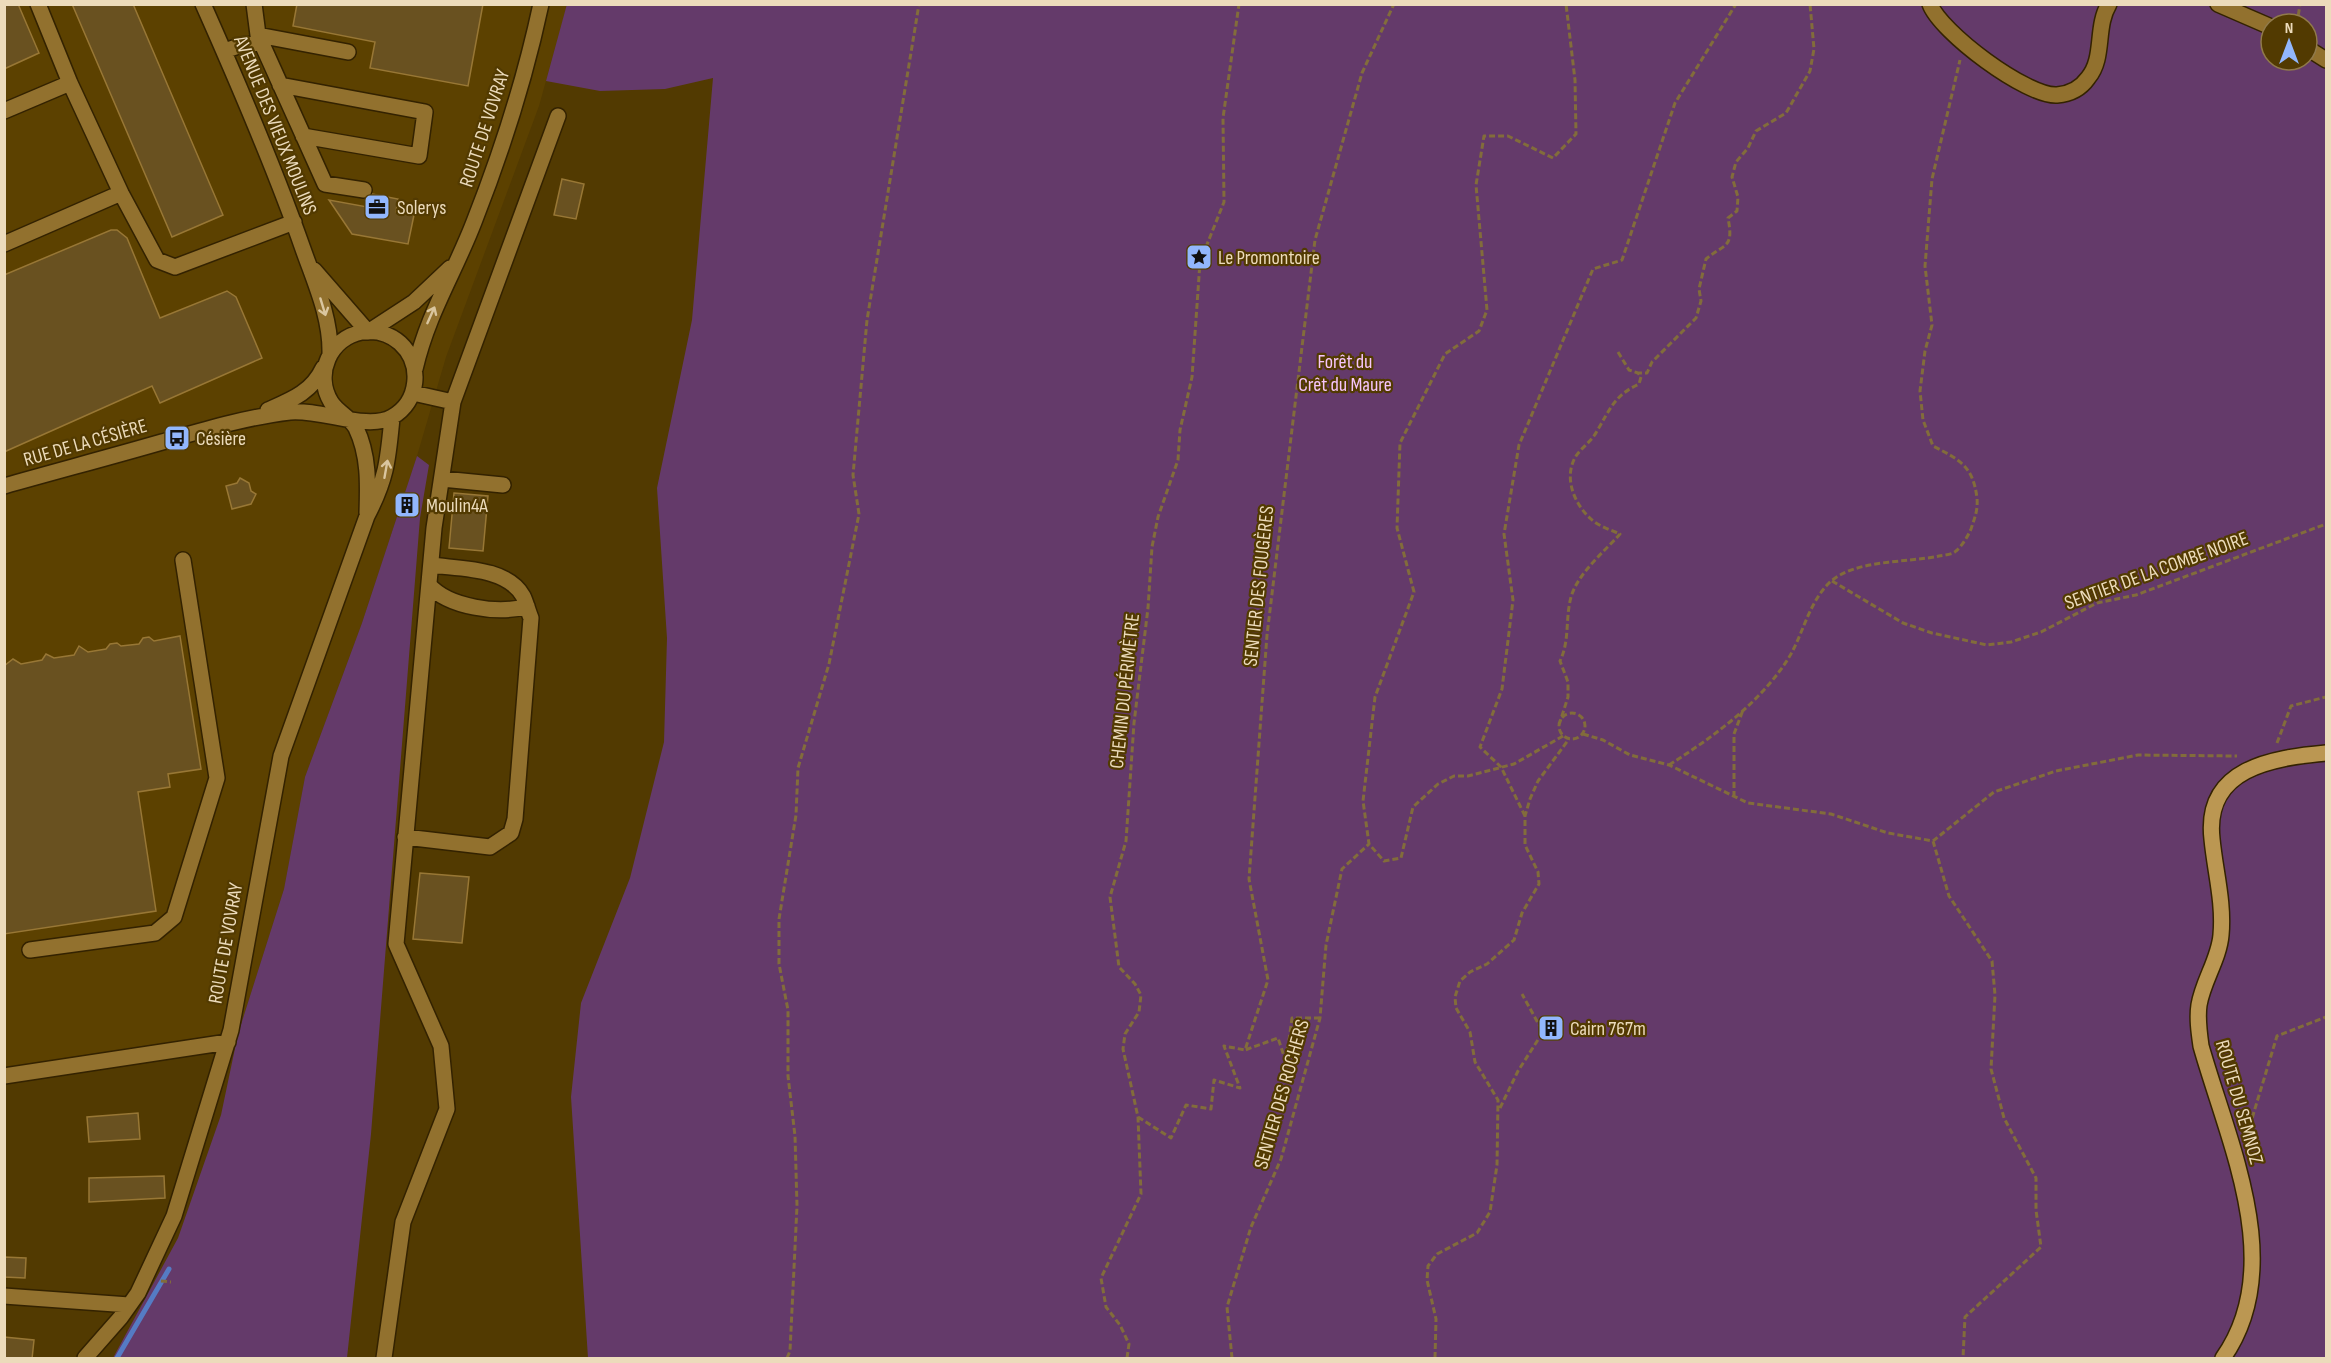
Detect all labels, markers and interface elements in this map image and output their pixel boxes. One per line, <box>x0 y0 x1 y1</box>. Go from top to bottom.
north arrow <box>2259 12 2319 72</box>
text: N <box>2285 19 2293 38</box>
street label: AVENUE DES VIEUX MOULINS <box>228 31 322 219</box>
street label: ROUTE DE VOVRAY <box>455 66 515 190</box>
office icon: Solerys <box>362 192 392 222</box>
place label: Solerys <box>397 196 446 220</box>
place icon: Le Promontoire <box>1184 242 1214 272</box>
place label: Le Promontoire <box>1218 246 1320 270</box>
one-way arrow <box>318 297 329 316</box>
one-way arrow <box>427 306 438 324</box>
park label: Forêt du Crêt du Maure <box>1298 350 1392 397</box>
street label: RUE DE LA CÉSIÈRE <box>21 414 150 472</box>
bus stop icon: Césière <box>162 423 192 453</box>
place label: Césière <box>196 427 246 451</box>
one-way arrow <box>381 459 392 479</box>
building icon: Moulin4A <box>392 490 422 520</box>
place label: Moulin4A <box>426 494 488 518</box>
street label: SENTIER DES FOUGÈRES <box>1239 505 1279 668</box>
street label: SENTIER DE LA COMBE NOIRE <box>2061 527 2251 615</box>
street label: CHEMIN DU PÉRIMÈTRE <box>1105 612 1145 770</box>
street label: ROUTE DE VOVRAY <box>204 880 249 1006</box>
building icon: Cairn 767m <box>1536 1013 1566 1043</box>
street label: SENTIER DES ROCHERS <box>1249 1017 1315 1172</box>
place label: Cairn 767m <box>1570 1017 1646 1041</box>
street label: ROUTE DU SEMNOZ <box>2210 1037 2268 1167</box>

